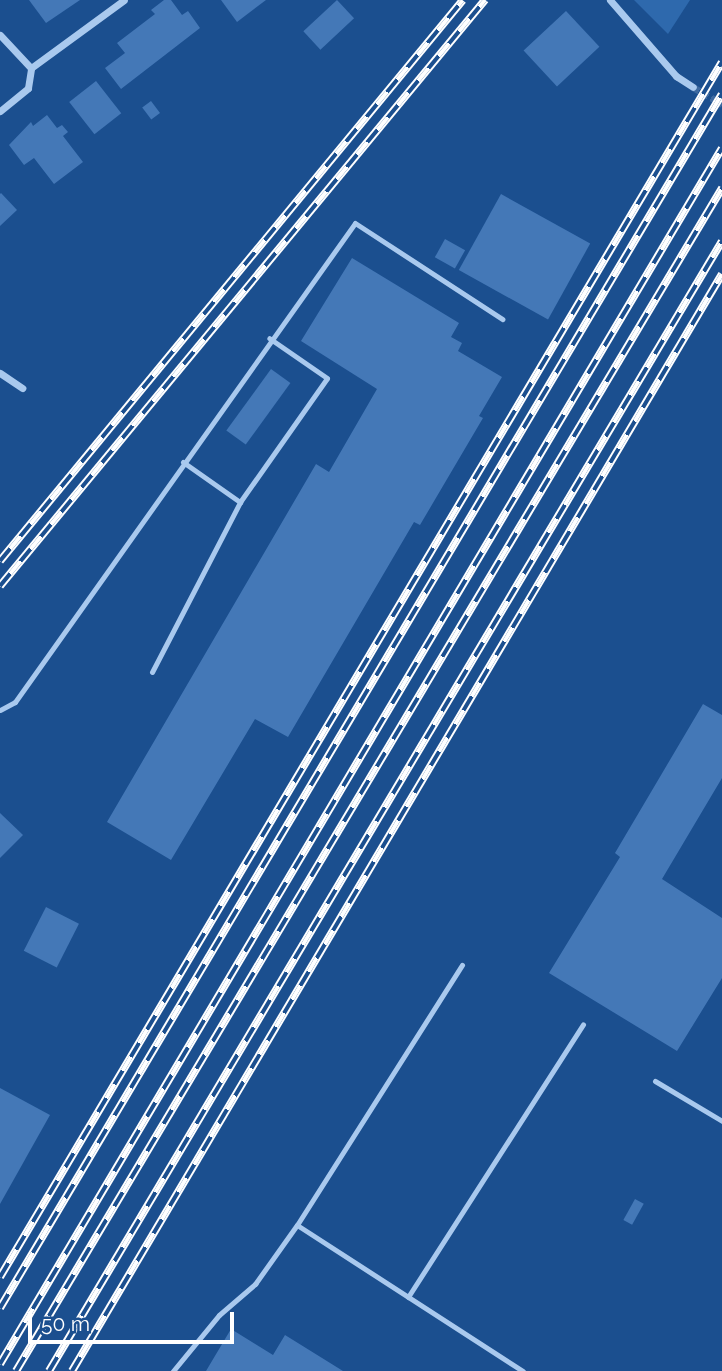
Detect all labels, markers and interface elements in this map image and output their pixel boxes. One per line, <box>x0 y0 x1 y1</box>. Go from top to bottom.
scale bar <box>32 1298 238 1342</box>
text: 50 m <box>41 1311 90 1336</box>

